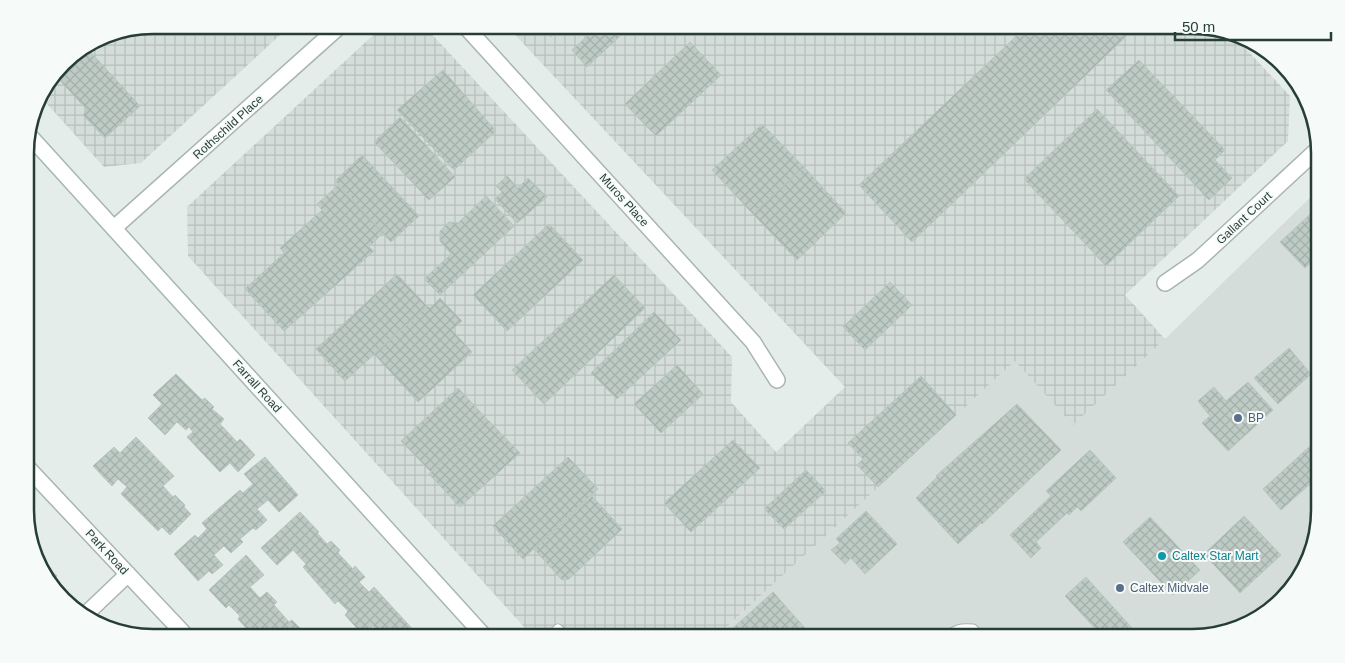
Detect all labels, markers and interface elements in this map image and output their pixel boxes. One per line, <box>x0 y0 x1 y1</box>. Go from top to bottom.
scale bar <box>1175 10 1331 42</box>
text: 50 m <box>1182 18 1215 35</box>
street label: Rothschild Place <box>190 92 266 162</box>
street label: Muros Place <box>596 171 652 230</box>
street label: Gallant Court <box>1213 188 1275 247</box>
street label: Farrall Road <box>230 357 284 415</box>
place label: BP <box>1248 411 1264 425</box>
marker: BP <box>1232 412 1244 424</box>
street label: Park Road <box>83 526 131 578</box>
place label: Caltex Star Mart <box>1172 549 1259 563</box>
marker: Caltex Star Mart <box>1156 550 1168 562</box>
place label: Caltex Midvale <box>1130 581 1209 595</box>
marker: Caltex Midvale <box>1114 582 1126 594</box>

